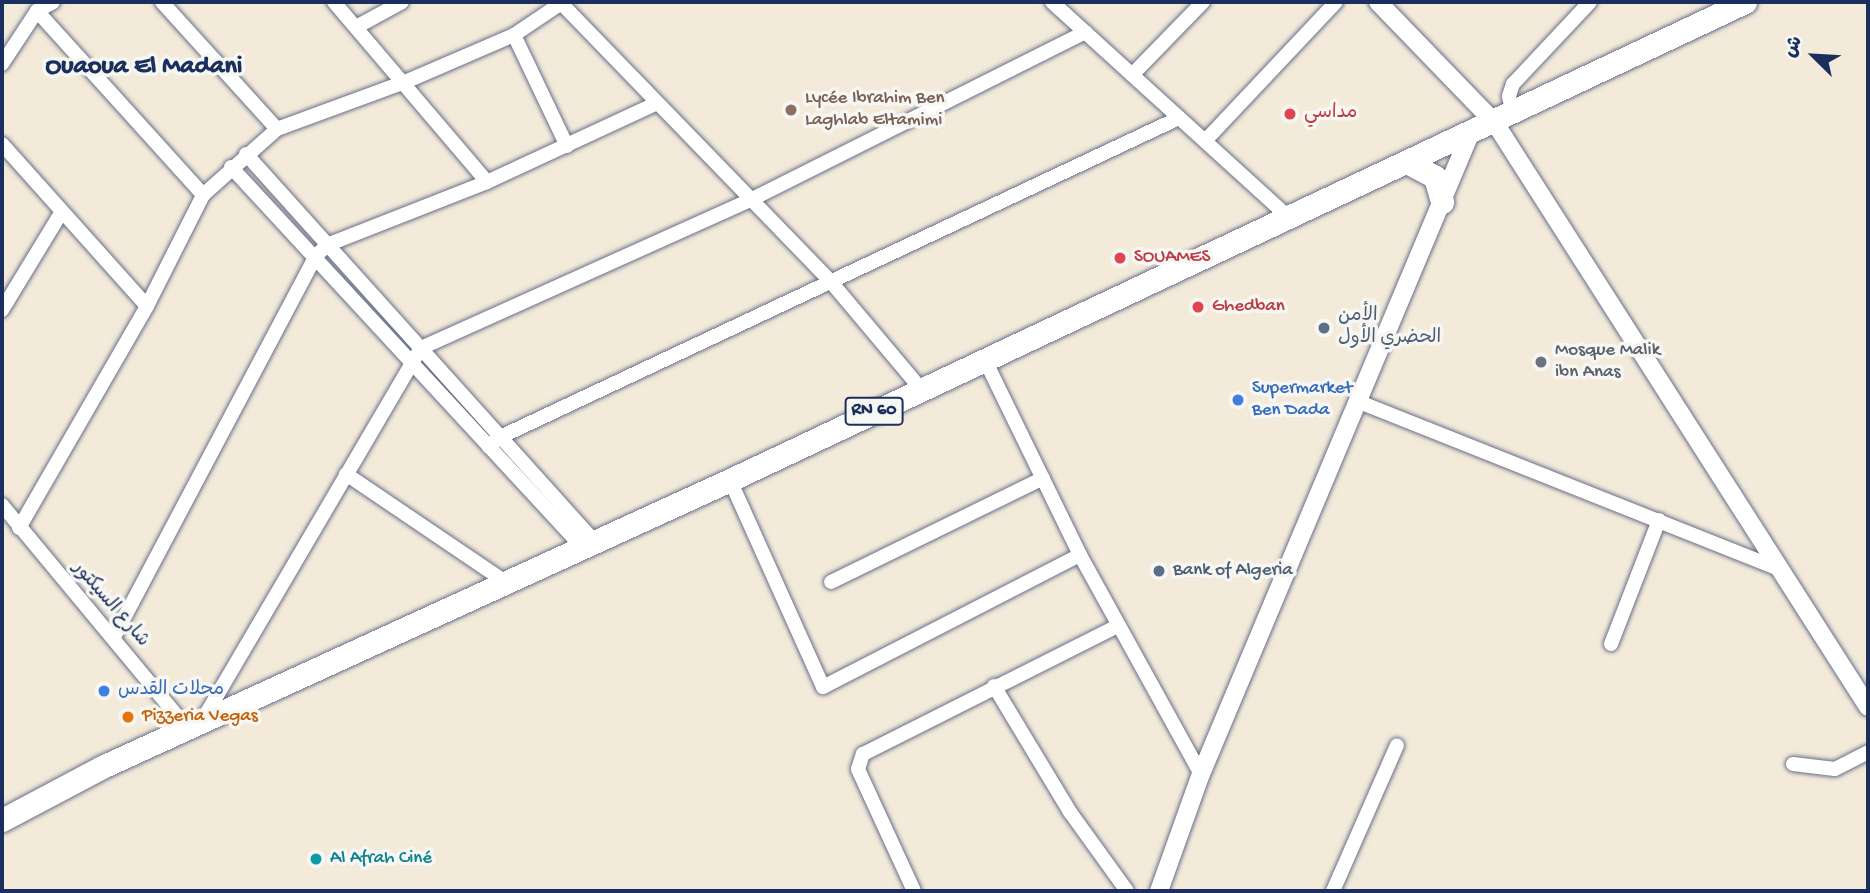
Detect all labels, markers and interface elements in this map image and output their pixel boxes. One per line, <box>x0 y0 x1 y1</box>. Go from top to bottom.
north arrow <box>1779 21 1849 91</box>
text: ش <box>1780 33 1809 61</box>
district label: Ouaoua El Madani <box>46 52 242 84</box>
place label: Lycée Ibrahim Ben Laghlab Eltamimi <box>805 88 945 132</box>
marker: Lycée Ibrahim Ben Laghlab Eltamimi <box>783 102 799 118</box>
place label: مداسي <box>1304 103 1357 125</box>
marker: مداسي <box>1282 106 1298 122</box>
place label: SOUAMES <box>1134 247 1210 269</box>
marker: SOUAMES <box>1112 250 1128 266</box>
place label: Ghedban <box>1212 296 1285 318</box>
marker: Ghedban <box>1190 299 1206 315</box>
place label: الأمن الحضري الأول <box>1338 306 1441 350</box>
marker: الأمن الحضري الأول <box>1316 320 1332 336</box>
place label: Mosque Malik ibn Anas <box>1555 340 1660 384</box>
marker: Mosque Malik ibn Anas <box>1533 354 1549 370</box>
place label: Supermarket Ben Dada <box>1252 378 1352 422</box>
marker: Supermarket Ben Dada <box>1230 392 1246 408</box>
road number: RN 60 <box>844 396 904 426</box>
street label: شارع السيكتور <box>67 558 153 652</box>
place label: Bank of Algeria <box>1173 560 1293 582</box>
marker: Bank of Algeria <box>1151 563 1167 579</box>
place label: محلات القدس <box>118 680 224 702</box>
marker: محلات القدس <box>96 683 112 699</box>
place label: Pizzeria Vegas <box>142 706 258 728</box>
marker: Pizzeria Vegas <box>120 709 136 725</box>
place label: Al Afrah Ciné <box>330 848 432 870</box>
marker: Al Afrah Ciné <box>308 851 324 867</box>

